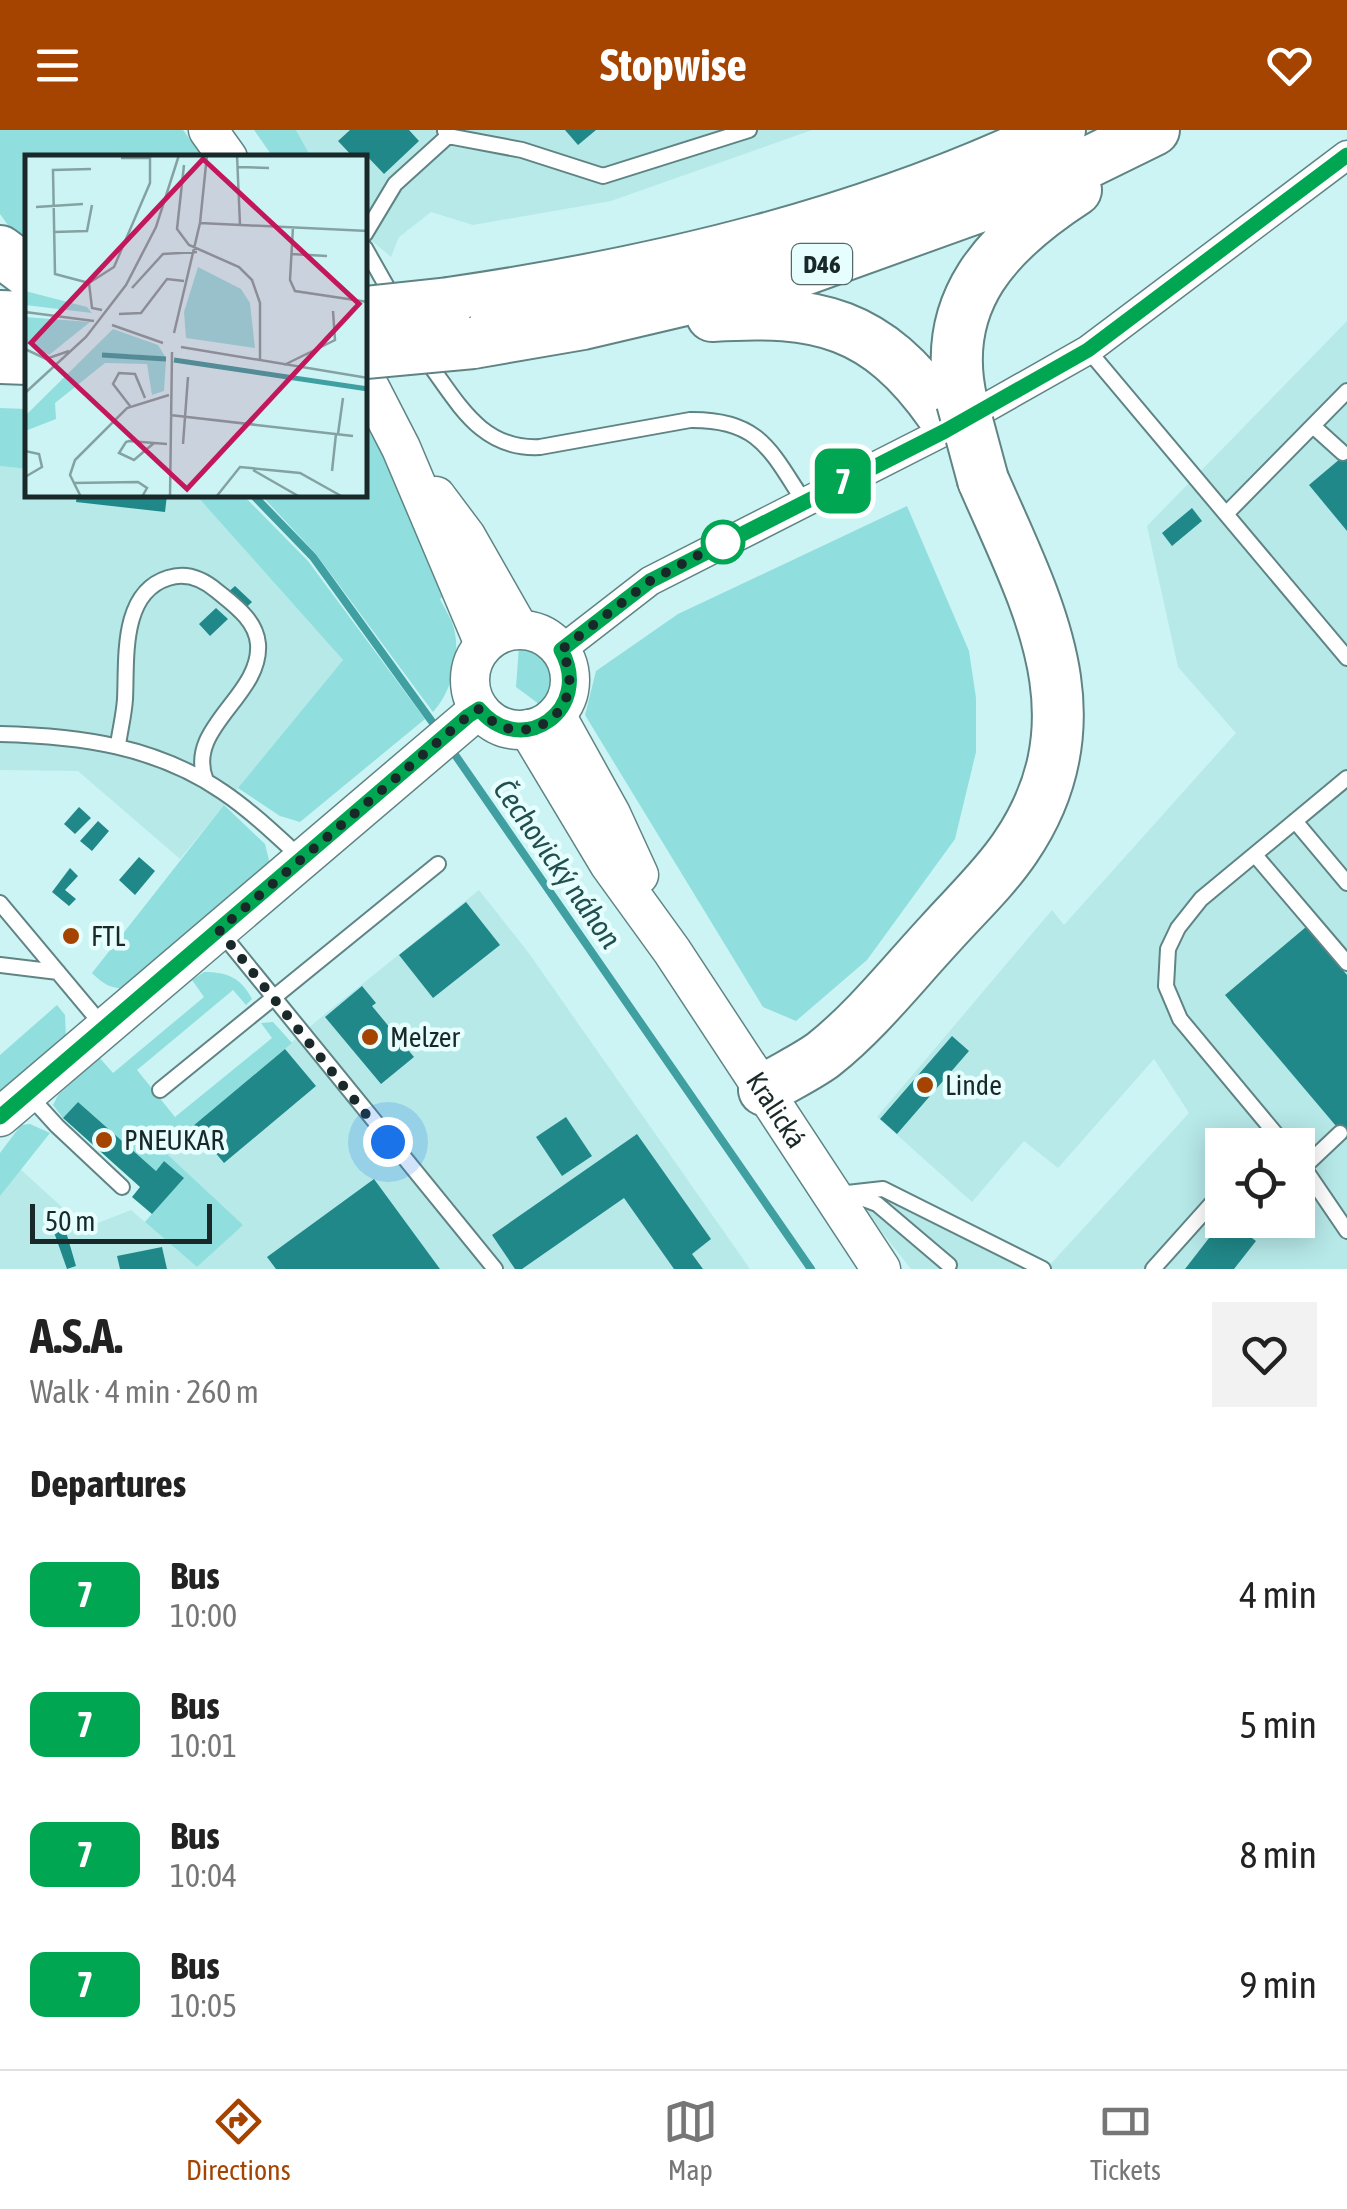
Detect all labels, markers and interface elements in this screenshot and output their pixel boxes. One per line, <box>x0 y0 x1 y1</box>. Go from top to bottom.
icon: menu <box>30 38 85 93</box>
icon: heart <box>1262 38 1317 93</box>
text: Stopwise <box>600 39 747 91</box>
inset map <box>25 155 368 498</box>
road number: D46 <box>792 244 852 284</box>
line badge: 7 <box>810 448 876 514</box>
text: 7 <box>835 461 851 501</box>
unlabelled marker <box>702 521 744 563</box>
water label: Čechovický náhon <box>487 773 628 954</box>
place label: FTL <box>91 920 126 952</box>
marker: FTL <box>60 925 82 947</box>
place label: Melzer <box>390 1021 460 1053</box>
marker: Melzer <box>359 1026 381 1048</box>
street label: Kralická <box>740 1066 813 1154</box>
place label: Linde <box>945 1069 1002 1101</box>
marker: Linde <box>914 1074 936 1096</box>
your location <box>363 1117 413 1167</box>
place label: PNEUKAR <box>124 1124 224 1156</box>
map controls <box>1205 1128 1315 1238</box>
button: locate <box>1205 1128 1315 1238</box>
marker: PNEUKAR <box>93 1129 115 1151</box>
scale bar <box>30 1199 212 1244</box>
text: 50 m <box>45 1205 95 1237</box>
button: heart <box>1212 1302 1317 1407</box>
text: A.S.A. <box>30 1308 123 1363</box>
text: Walk · 4 min · 260 m <box>30 1373 259 1410</box>
text: Departures <box>30 1462 186 1505</box>
text: Bus <box>170 1554 220 1597</box>
text: 4 min <box>1239 1573 1317 1616</box>
text: 7 <box>77 1574 93 1614</box>
text: 10:00 <box>170 1597 237 1634</box>
text: Bus <box>170 1684 220 1727</box>
text: 5 min <box>1239 1703 1317 1746</box>
text: 7 <box>77 1704 93 1744</box>
text: 10:01 <box>170 1727 237 1764</box>
text: Bus <box>170 1814 220 1857</box>
text: 8 min <box>1239 1833 1317 1876</box>
text: 7 <box>77 1834 93 1874</box>
text: 10:04 <box>170 1857 237 1894</box>
text: Bus <box>170 1944 220 1987</box>
text: 9 min <box>1239 1963 1317 2006</box>
text: 7 <box>77 1964 93 2004</box>
text: 10:05 <box>170 1987 237 2024</box>
tab: Directions <box>186 2094 291 2186</box>
tab: Map <box>663 2094 718 2186</box>
tab: Tickets <box>1090 2094 1161 2186</box>

